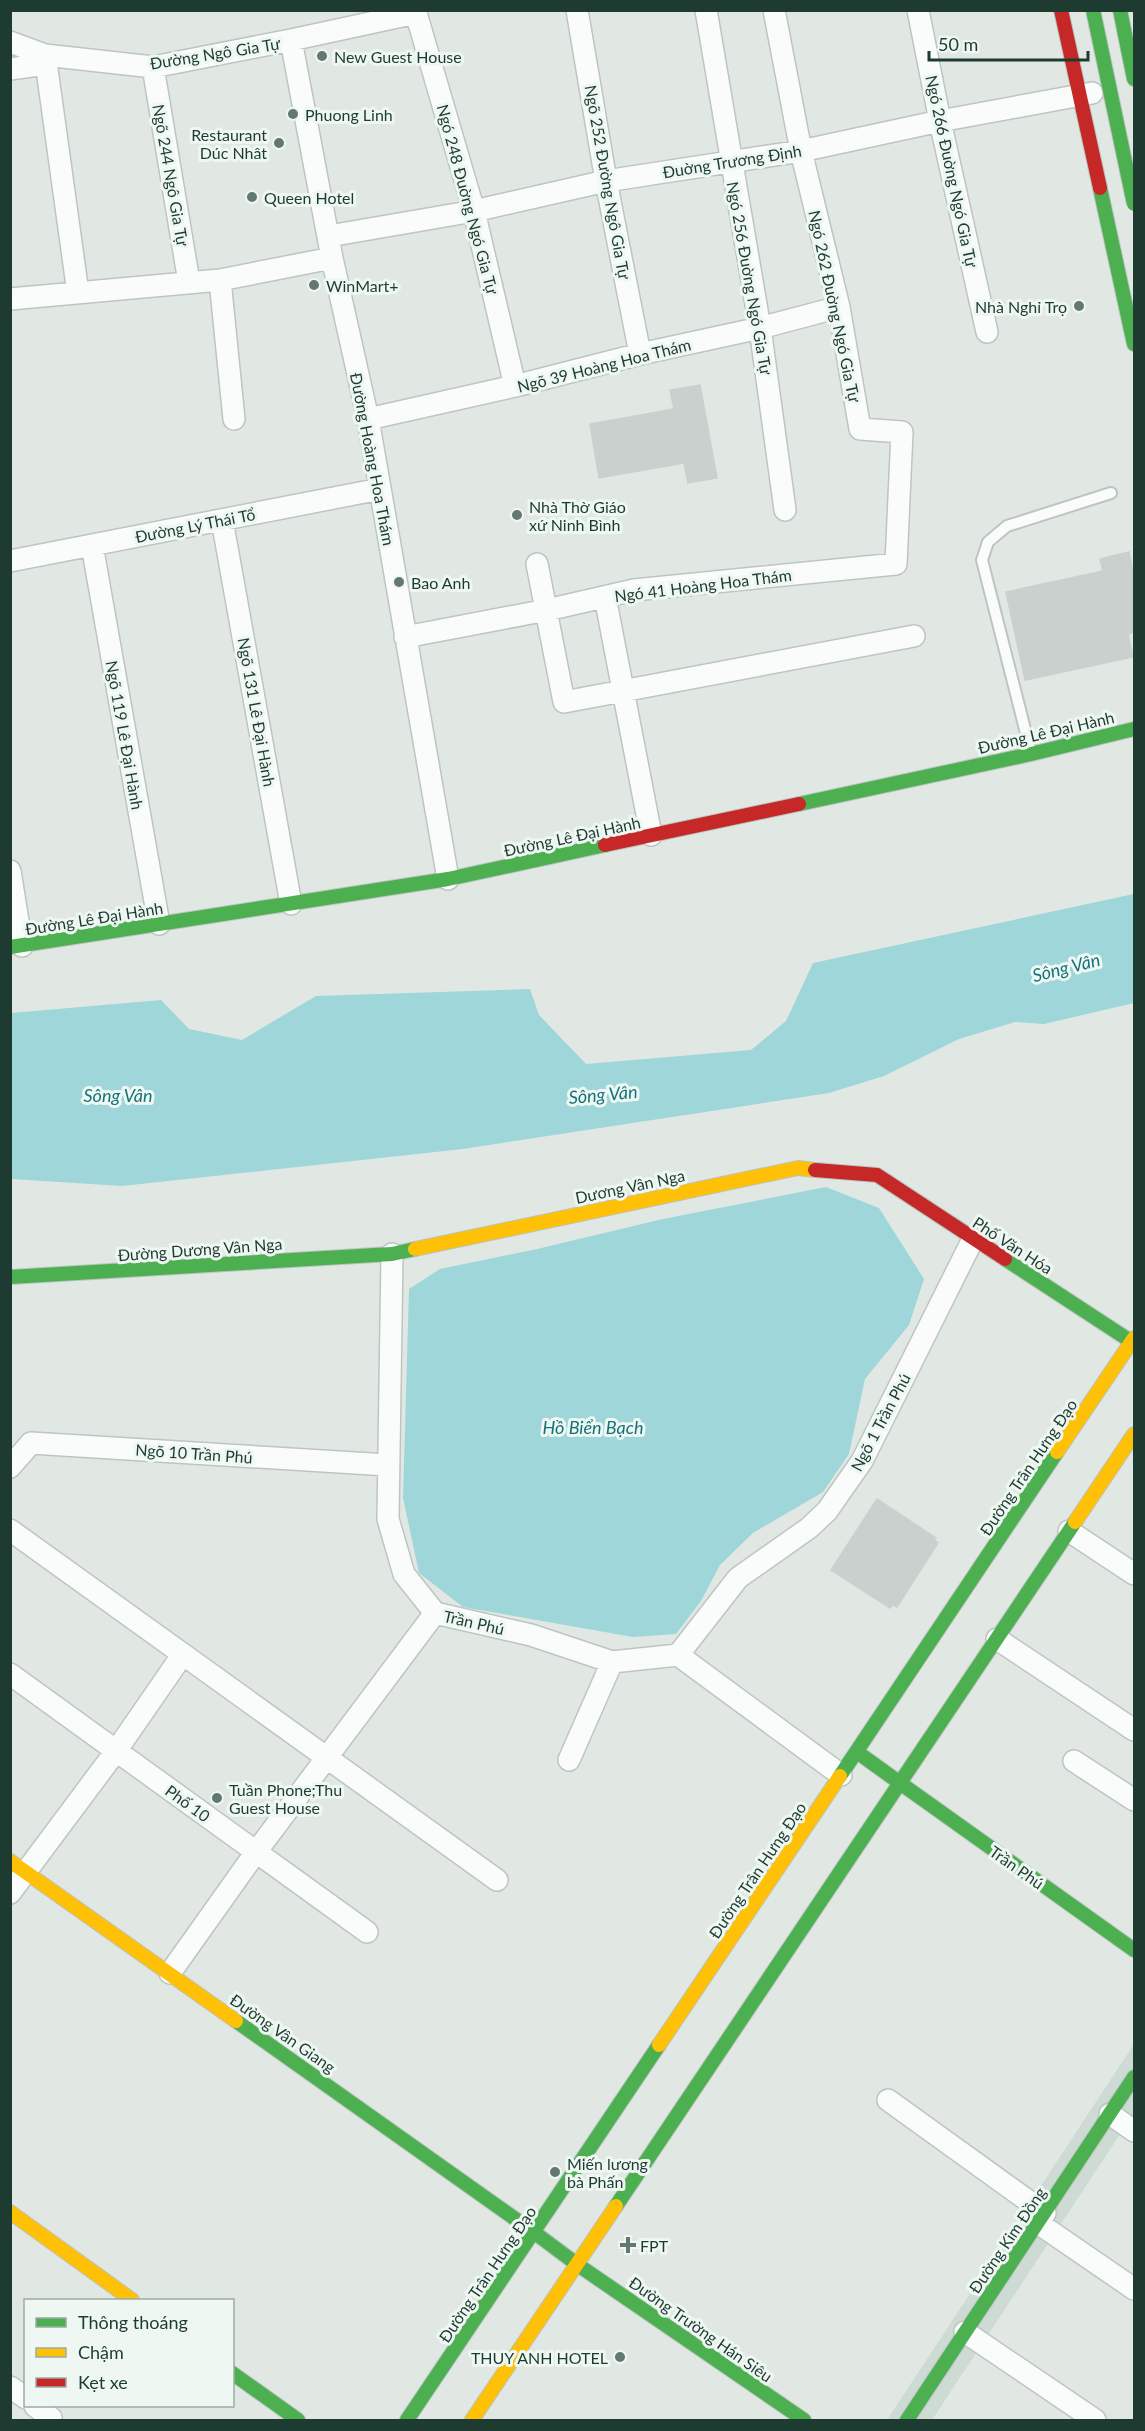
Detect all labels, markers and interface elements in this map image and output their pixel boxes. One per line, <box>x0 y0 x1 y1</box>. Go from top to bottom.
scale bar <box>929 24 1088 62</box>
street label: Đường Ngô Gia Tự <box>149 33 282 73</box>
text: 50 m <box>938 33 978 55</box>
place label: New Guest House <box>334 47 462 66</box>
marker: New Guest House <box>315 49 329 63</box>
street label: Ngó 266 Đuờng Ngó Gia Tự <box>922 73 982 270</box>
street label: Ngõ 252 Đường Ngô Gia Tự <box>582 83 635 281</box>
street label: Ngó 248 Đuờng Ngó Gia Tự <box>433 102 503 297</box>
street label: Ngõ 244 Ngô Gia Tự <box>149 103 193 248</box>
place label: Phuong Linh <box>305 105 393 124</box>
marker: Phuong Linh <box>286 107 300 121</box>
place label: Restaurant Dúc Nhât <box>191 125 267 162</box>
marker: Restaurant Dúc Nhât <box>272 136 286 150</box>
street label: Đuờng Trương Định <box>661 141 803 181</box>
street label: Ngó 256 Đuờng Ngó Gia Tự <box>724 180 776 377</box>
place label: Queen Hotel <box>264 188 354 207</box>
marker: Queen Hotel <box>245 190 259 204</box>
street label: Ngó 262 Đuờng Ngó Gia Tự <box>805 208 865 405</box>
place label: WinMart+ <box>326 276 399 295</box>
marker: WinMart+ <box>307 278 321 292</box>
place label: Nhà Nghỉ Trọ <box>975 297 1067 316</box>
marker: Nhà Nghỉ Trọ <box>1072 299 1086 313</box>
street label: Ngõ 39 Hoàng Hoa Thám <box>515 334 693 396</box>
street label: Đường Hoàng Hoa Thám <box>347 371 399 547</box>
place label: Nhà Thờ Giáo xứ Ninh Bình <box>529 497 626 534</box>
street label: Đường Lý Thái Tổ <box>133 504 257 546</box>
marker: Nhà Thờ Giáo xứ Ninh Bình <box>510 508 524 522</box>
street label: Ngó 41 Hoàng Hoa Thám <box>613 565 793 605</box>
place label: Bao Anh <box>411 573 470 592</box>
marker: Bao Anh <box>392 575 406 589</box>
street label: Ngõ 131 Lê Đại Hành <box>235 636 279 788</box>
street label: Ngõ 119 Lê Đại Hành <box>103 659 147 811</box>
street label: Đường Lê Đại Hành <box>976 707 1116 757</box>
street label: Đường Lê Đại Hành <box>502 812 642 860</box>
street label: Đường Lê Đại Hành <box>24 898 164 938</box>
water label: Sông Vân <box>1030 948 1102 986</box>
water label: Sông Vân <box>568 1080 638 1108</box>
water label: Sông Vân <box>83 1084 153 1106</box>
street label: Dương Vân Nga <box>573 1165 687 1207</box>
street label: Phố Văn Hóa <box>970 1212 1056 1278</box>
street label: Đường Dương Vân Nga <box>117 1234 283 1264</box>
street label: Ngõ 1 Trần Phú <box>846 1370 914 1474</box>
street label: Đường Trân Hưng Đạo <box>975 1395 1081 1539</box>
water label: Hồ Biển Bạch <box>543 1416 643 1438</box>
street label: Ngõ 10 Trần Phú <box>135 1439 253 1467</box>
street label: Trần Phú <box>442 1606 506 1638</box>
place label: Tuần Phone;Thu Guest House <box>229 1780 342 1817</box>
street label: Phố 10 <box>162 1781 214 1825</box>
marker: Tuần Phone;Thu Guest House <box>210 1791 224 1805</box>
street label: Đường Trân Hưng Đạo <box>704 1798 810 1942</box>
street label: Trần Phú <box>986 1841 1048 1893</box>
street label: Đường Vân Giang <box>227 1990 339 2076</box>
place label: Miến lương bà Phấn <box>567 2154 648 2191</box>
marker: Miến lương bà Phấn <box>548 2165 562 2179</box>
street label: Đường Kim Đồng <box>965 2183 1049 2297</box>
street label: Đường Trân Hưng Đạo <box>434 2202 540 2346</box>
place label: FPT <box>640 2236 669 2255</box>
marker: FPT <box>621 2238 635 2252</box>
street label: Đường Trường Hán Siêu <box>626 2272 776 2386</box>
legend <box>24 2299 234 2407</box>
text: Thông thoáng <box>78 2311 188 2333</box>
text: Chậm <box>78 2341 124 2363</box>
place label: THUY ANH HOTEL <box>471 2348 608 2367</box>
marker: THUY ANH HOTEL <box>613 2350 627 2364</box>
text: Kẹt xe <box>78 2371 128 2393</box>

